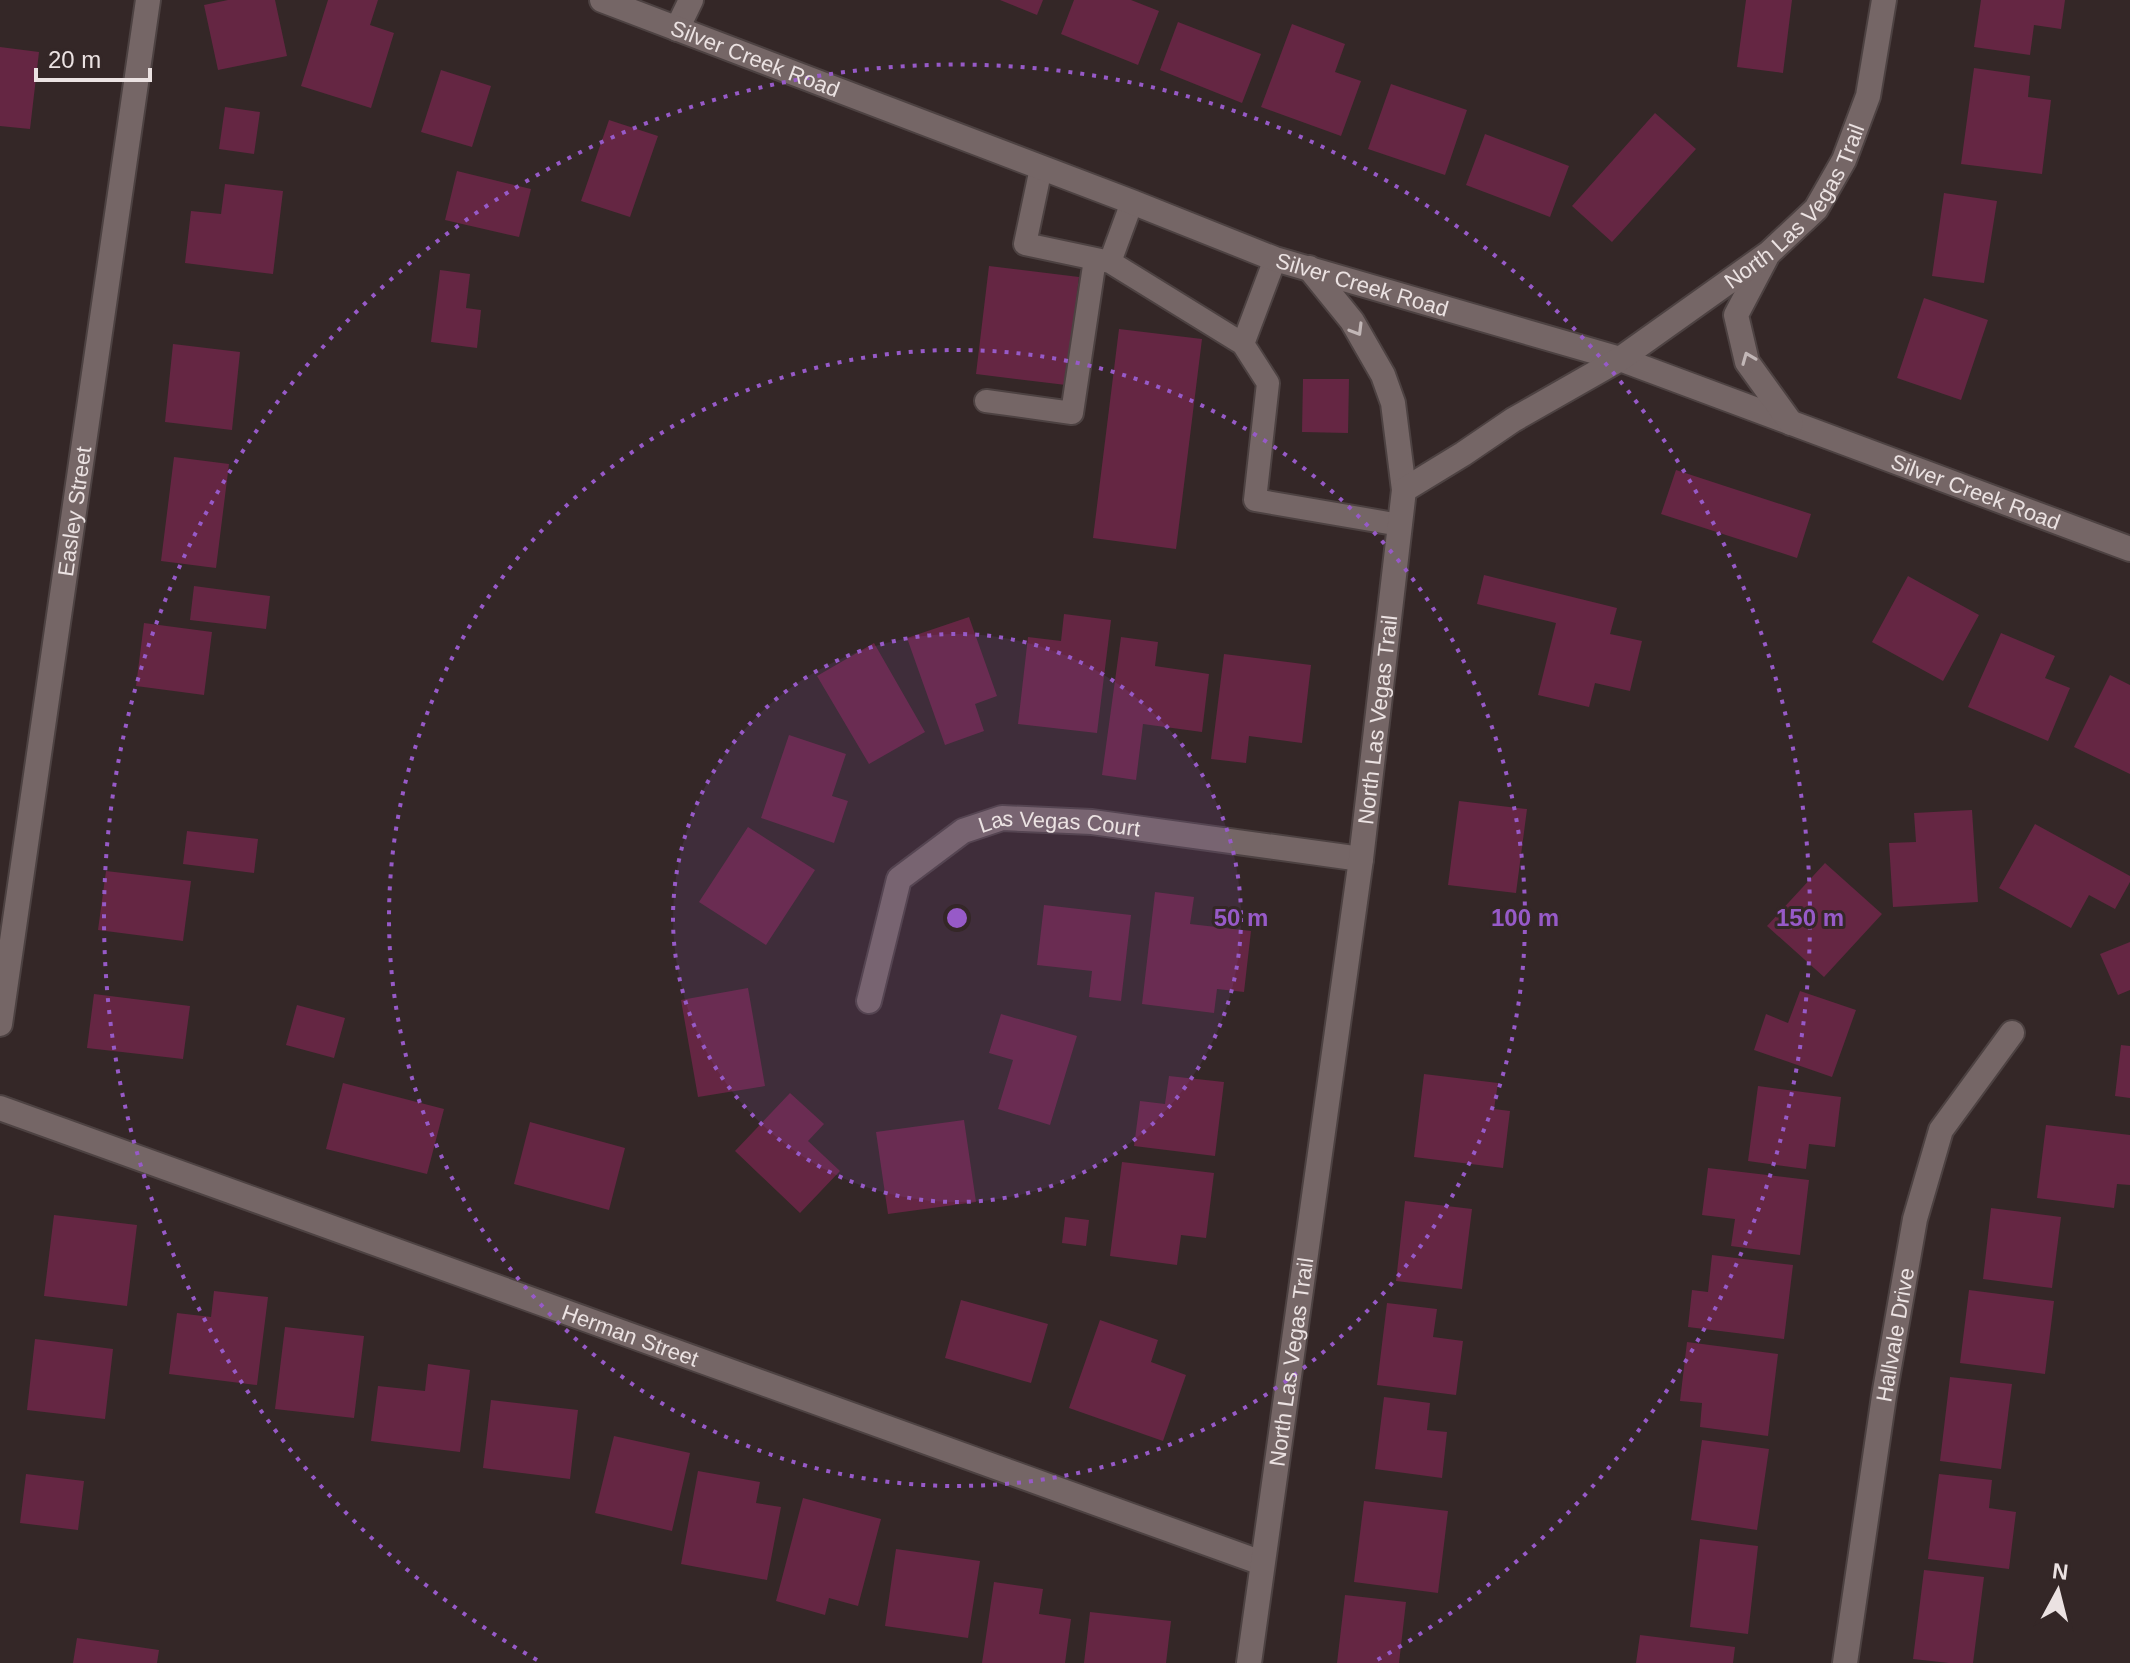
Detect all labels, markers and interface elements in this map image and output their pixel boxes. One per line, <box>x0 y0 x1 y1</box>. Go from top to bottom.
street label: Silver Creek Road <box>667 15 843 102</box>
scale bar <box>36 32 150 82</box>
text: 20 m <box>48 46 101 73</box>
street label: North Las Vegas Trail <box>1719 120 1869 293</box>
street label: Silver Creek Road <box>1273 247 1452 321</box>
one-way arrow <box>1347 321 1362 336</box>
one-way arrow <box>1741 352 1758 366</box>
street label: Easley Street <box>52 445 96 578</box>
street label: Silver Creek Road <box>1888 449 2064 534</box>
street label: North Las Vegas Trail <box>1353 614 1402 826</box>
street label: Las Vegas Court <box>975 806 1142 841</box>
centre of rings <box>943 904 971 932</box>
text: 50 m <box>1214 904 1268 931</box>
text: 100 m <box>1491 904 1559 931</box>
text: 150 m <box>1776 904 1844 931</box>
street label: North Las Vegas Trail <box>1264 1256 1318 1468</box>
street label: Hallvale Drive <box>1871 1266 1919 1404</box>
street label: Herman Street <box>559 1299 702 1371</box>
north arrow <box>2018 1551 2098 1631</box>
text: N <box>2051 1558 2070 1585</box>

